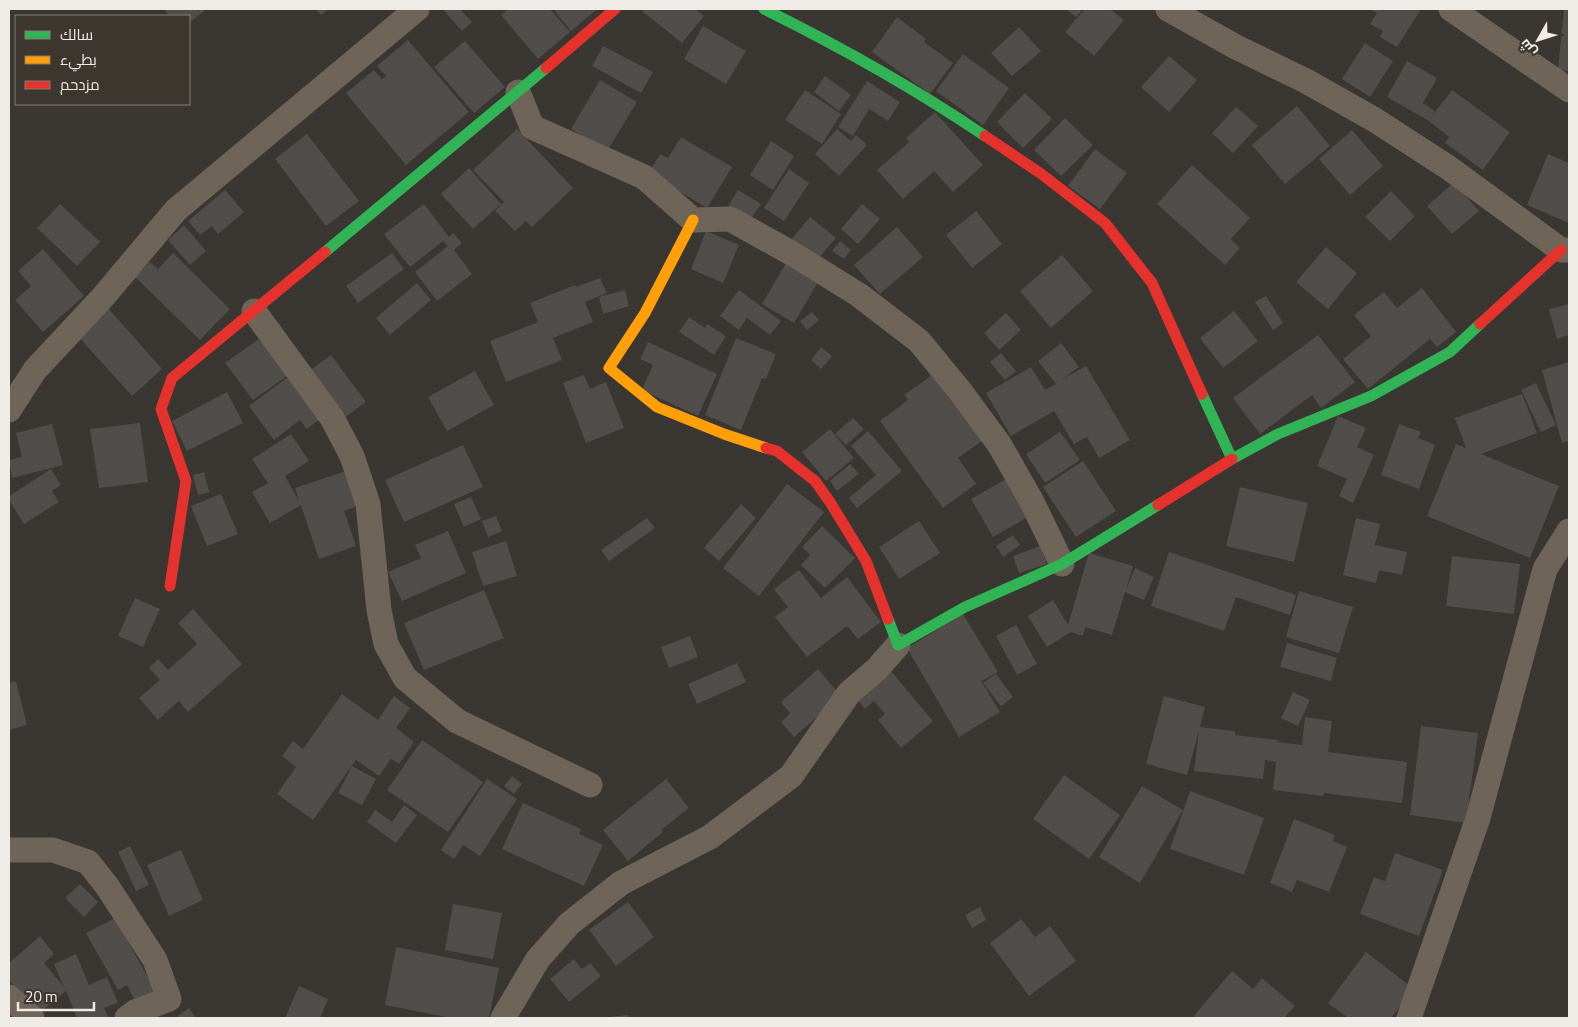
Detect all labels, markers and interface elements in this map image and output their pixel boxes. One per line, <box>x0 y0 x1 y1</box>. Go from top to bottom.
legend <box>15 15 190 105</box>
north arrow <box>1513 15 1563 65</box>
text: سالك <box>60 20 93 49</box>
text: ش <box>1512 33 1544 63</box>
text: بطيء <box>60 45 97 74</box>
text: مزدحم <box>60 70 100 99</box>
scale bar <box>18 980 94 1012</box>
text: 20 m <box>25 982 58 1011</box>

